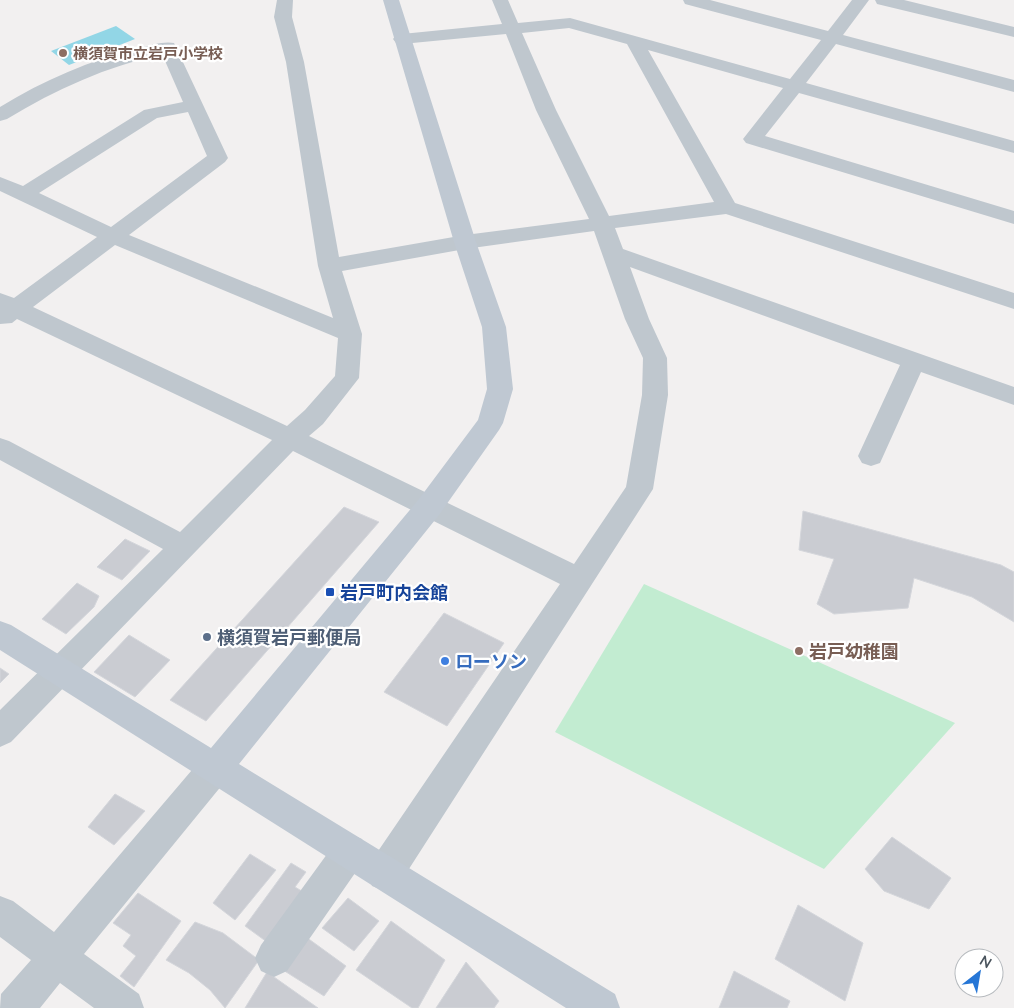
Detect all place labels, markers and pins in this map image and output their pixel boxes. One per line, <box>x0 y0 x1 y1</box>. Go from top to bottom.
place label: 横須賀市立岩戸小学校 <box>73 44 223 62</box>
marker: 横須賀市立岩戸小学校 <box>57 47 69 59</box>
place label: 岩戸町内会館 <box>340 581 448 603</box>
marker: 岩戸町内会館 <box>324 586 336 598</box>
place label: 横須賀岩戸郵便局 <box>217 626 361 648</box>
marker: 横須賀岩戸郵便局 <box>201 631 213 643</box>
place label: 岩戸幼稚園 <box>809 640 899 662</box>
marker: 岩戸幼稚園 <box>793 645 805 657</box>
place label: ローソン <box>455 650 527 672</box>
marker: ローソン <box>439 655 451 667</box>

